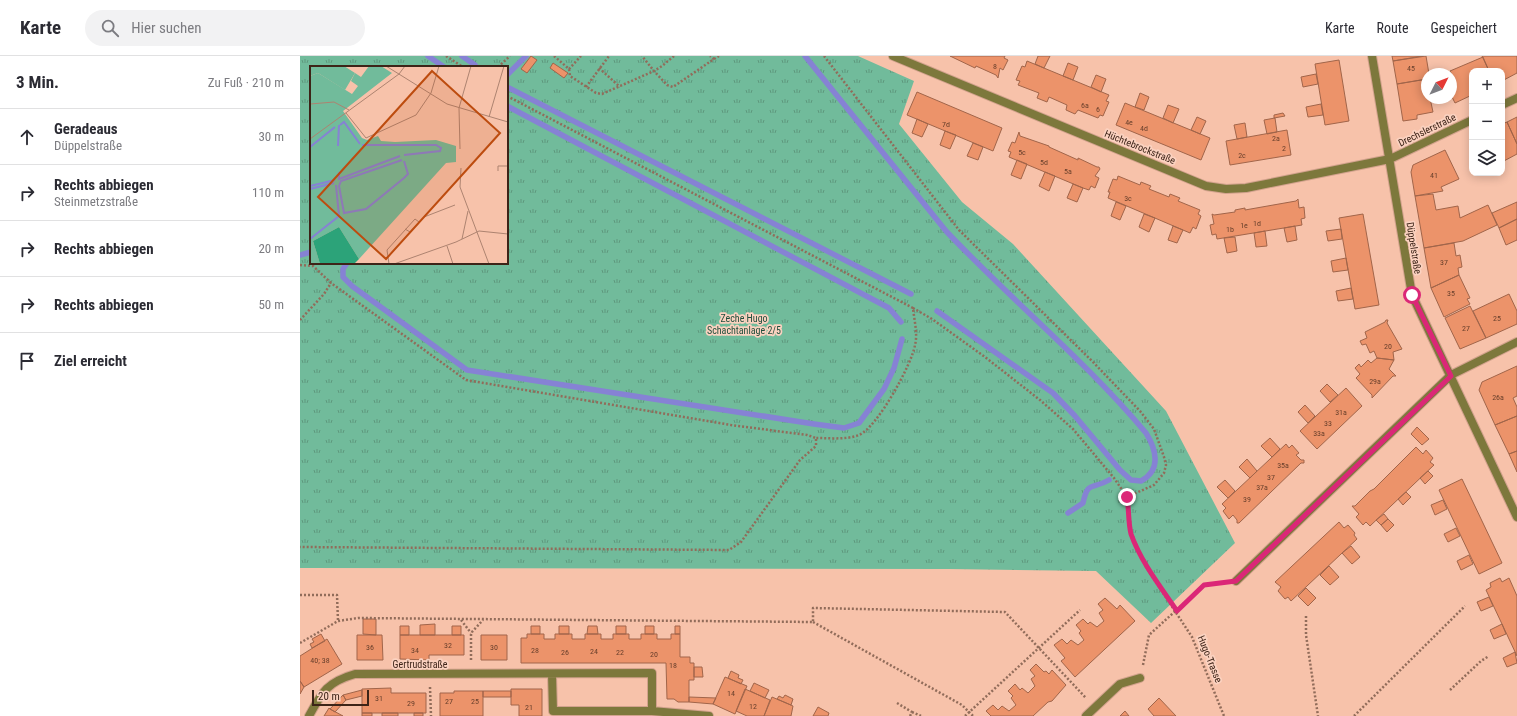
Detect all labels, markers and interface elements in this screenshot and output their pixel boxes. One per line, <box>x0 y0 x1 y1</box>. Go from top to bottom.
search box <box>85 10 365 46</box>
text: Karte <box>20 16 61 39</box>
icon: search <box>99 17 121 39</box>
text: Hier suchen <box>131 19 202 37</box>
text: Karte <box>1325 20 1355 36</box>
text: Route <box>1377 20 1409 36</box>
text: Gespeichert <box>1431 20 1497 36</box>
house number: 8 <box>993 62 997 71</box>
house number: 45 <box>1407 64 1415 73</box>
inset map <box>310 66 508 264</box>
north arrow <box>1421 68 1457 104</box>
map controls <box>1469 68 1505 176</box>
button: + <box>1469 68 1505 104</box>
text: 3 Min. <box>16 72 59 92</box>
text: Zu Fuß · 210 m <box>208 75 284 90</box>
house number: 6a <box>1081 101 1089 110</box>
button: − <box>1469 104 1505 140</box>
house number: 6 <box>1096 105 1100 114</box>
street label: Drechslerstraße <box>1397 111 1458 149</box>
house number: 4e <box>1125 118 1133 127</box>
text: Geradeaus <box>54 120 118 138</box>
house number: 7d <box>942 120 950 129</box>
house number: 4d <box>1140 124 1148 133</box>
icon: ahead <box>16 126 38 148</box>
street label: Hüchtebrockstraße <box>1103 128 1177 166</box>
text: 30 m <box>258 129 284 144</box>
house number: 2a <box>1272 134 1280 143</box>
text: Düppelstraße <box>54 138 122 153</box>
button: layers <box>1469 140 1505 176</box>
house number: 2 <box>1282 144 1286 153</box>
house number: 5c <box>1018 148 1026 157</box>
house number: 2c <box>1238 151 1246 160</box>
house number: 5d <box>1040 158 1048 167</box>
house number: 5a <box>1064 167 1072 176</box>
house number: 41 <box>1430 171 1438 180</box>
text: Rechts abbiegen <box>54 176 154 194</box>
icon: right <box>16 182 38 204</box>
text: 110 m <box>252 185 284 200</box>
text: Steinmetzstraße <box>54 194 138 209</box>
house number: 3c <box>1124 194 1132 203</box>
house number: 1d <box>1253 219 1261 228</box>
house number: 1e <box>1240 221 1248 230</box>
street label: Düppelstraße <box>1404 221 1424 275</box>
house number: 1b <box>1226 225 1234 234</box>
icon: right <box>16 238 38 260</box>
text: Rechts abbiegen <box>54 240 154 258</box>
text: 20 m <box>258 241 284 256</box>
house number: 37 <box>1440 258 1448 267</box>
route start <box>1403 286 1421 304</box>
house number: 35 <box>1447 289 1455 298</box>
icon: right <box>16 294 38 316</box>
text: Rechts abbiegen <box>54 296 154 314</box>
text: 50 m <box>258 297 284 312</box>
park label: Zeche Hugo Schachtanlage 2/5 <box>707 313 781 336</box>
house number: 25 <box>1493 314 1501 323</box>
house number: 27 <box>1462 324 1470 333</box>
house number: 20 <box>1384 342 1392 351</box>
icon: arrive <box>16 350 38 372</box>
text: Ziel erreicht <box>54 352 127 370</box>
house number: 29a <box>1369 377 1381 386</box>
house number: 26a <box>1492 393 1504 402</box>
house number: 31a <box>1335 408 1347 417</box>
house number: 33 <box>1324 419 1332 428</box>
house number: 33a <box>1313 429 1325 438</box>
house number: 35a <box>1277 461 1289 470</box>
house number: 37 <box>1267 473 1275 482</box>
house number: 37a <box>1256 483 1268 492</box>
route end <box>1118 488 1136 506</box>
house number: 39 <box>1243 495 1251 504</box>
street label: Hugo-Trasse <box>1196 634 1225 684</box>
house number: 32 <box>444 641 452 650</box>
house number: 36 <box>366 643 374 652</box>
house number: 30 <box>490 643 498 652</box>
house number: 34 <box>411 646 419 655</box>
house number: 28 <box>531 646 539 655</box>
house number: 24 <box>590 647 598 656</box>
house number: 26 <box>561 648 569 657</box>
house number: 22 <box>616 648 624 657</box>
house number: 20 <box>650 650 658 659</box>
house number: 40; 38 <box>310 656 330 665</box>
street label: Gertrudstraße <box>393 659 448 670</box>
house number: 18 <box>669 661 677 670</box>
scale bar <box>312 688 369 707</box>
house number: 14 <box>727 689 735 698</box>
text: 20 m <box>318 690 340 703</box>
house number: 31 <box>375 694 383 703</box>
house number: 27 <box>445 697 453 706</box>
house number: 25 <box>471 697 479 706</box>
house number: 29 <box>407 699 415 708</box>
house number: 12 <box>749 702 757 711</box>
house number: 21 <box>525 703 533 712</box>

